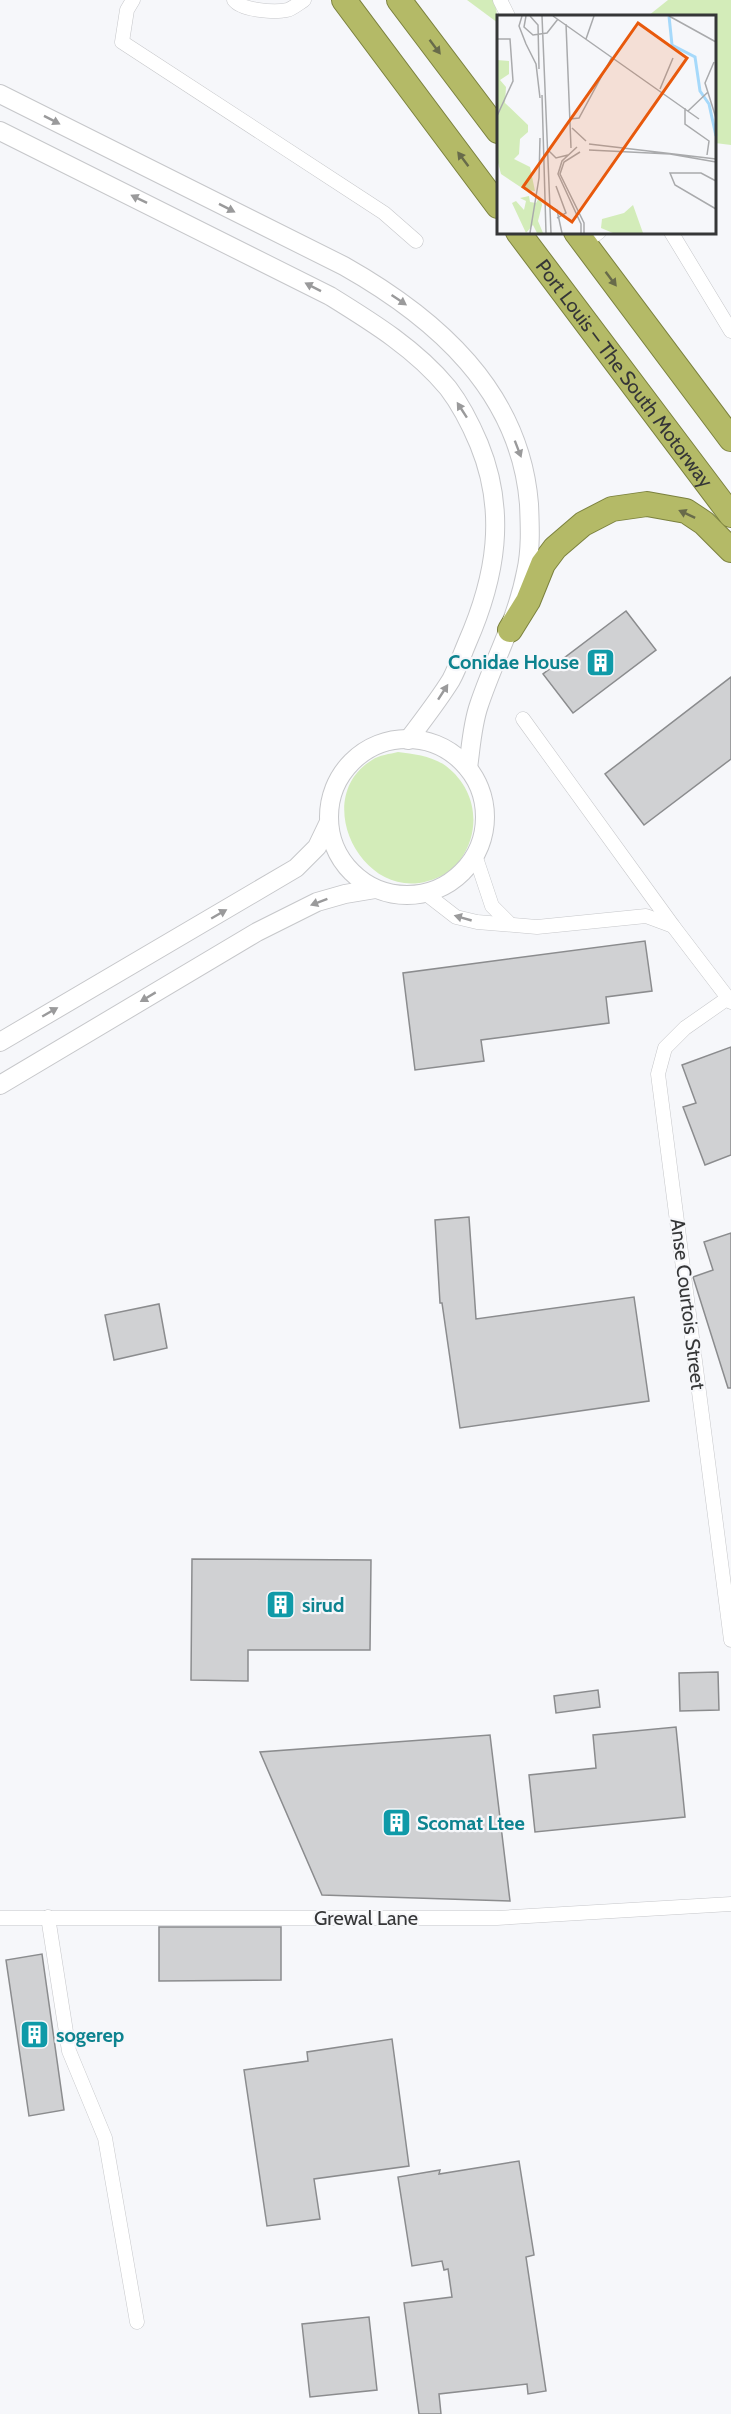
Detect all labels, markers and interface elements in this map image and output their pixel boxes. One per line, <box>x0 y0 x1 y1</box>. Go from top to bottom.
inset map <box>497 15 716 234</box>
one-way arrow <box>428 39 440 54</box>
one-way arrow <box>44 116 61 125</box>
one-way arrow <box>458 152 470 167</box>
one-way arrow <box>130 195 148 205</box>
one-way arrow <box>218 203 235 212</box>
street label: Port Louis – The South Motorway <box>531 255 718 492</box>
one-way arrow <box>605 271 617 287</box>
one-way arrow <box>304 282 321 292</box>
one-way arrow <box>390 294 407 305</box>
one-way arrow <box>456 401 467 418</box>
one-way arrow <box>514 440 523 458</box>
one-way arrow <box>678 509 695 518</box>
building icon: Conidae House <box>584 646 616 678</box>
place label: Conidae House <box>448 650 579 674</box>
one-way arrow <box>437 684 448 701</box>
one-way arrow <box>309 898 327 908</box>
one-way arrow <box>210 909 227 919</box>
one-way arrow <box>454 913 472 922</box>
one-way arrow <box>140 991 156 1002</box>
one-way arrow <box>42 1006 58 1017</box>
street label: Anse Courtois Street <box>666 1217 710 1391</box>
building icon: sirud <box>265 1589 297 1621</box>
place label: sirud <box>302 1593 344 1617</box>
building icon: Scomat Ltee <box>380 1807 412 1839</box>
place label: Scomat Ltee <box>417 1811 525 1835</box>
street label: Grewal Lane <box>314 1906 418 1930</box>
building icon: sogerep <box>19 2019 51 2051</box>
place label: sogerep <box>56 2023 124 2047</box>

